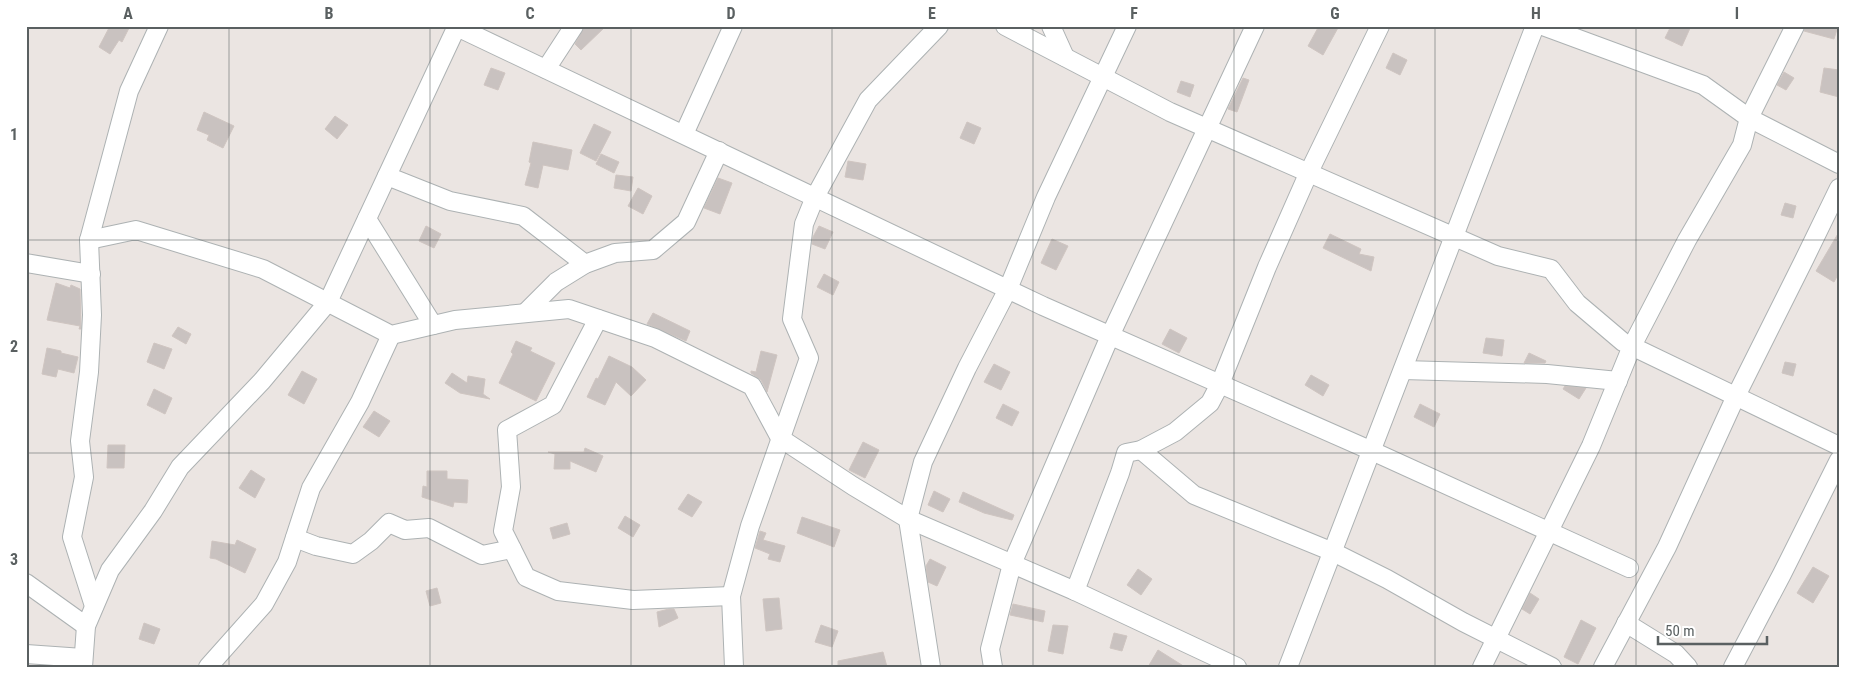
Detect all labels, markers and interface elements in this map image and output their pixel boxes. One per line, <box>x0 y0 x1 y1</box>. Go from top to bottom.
text: A <box>123 4 133 23</box>
text: B <box>325 4 334 23</box>
text: C <box>525 4 535 23</box>
text: D <box>726 4 736 23</box>
text: E <box>928 4 936 23</box>
text: F <box>1130 4 1138 23</box>
text: G <box>1330 4 1340 23</box>
text: H <box>1531 4 1541 23</box>
text: I <box>1735 4 1739 23</box>
text: 1 <box>10 125 18 144</box>
text: 2 <box>10 337 18 356</box>
text: 3 <box>10 550 18 569</box>
scale bar <box>1658 613 1766 645</box>
text: 50 m <box>1665 622 1695 640</box>

